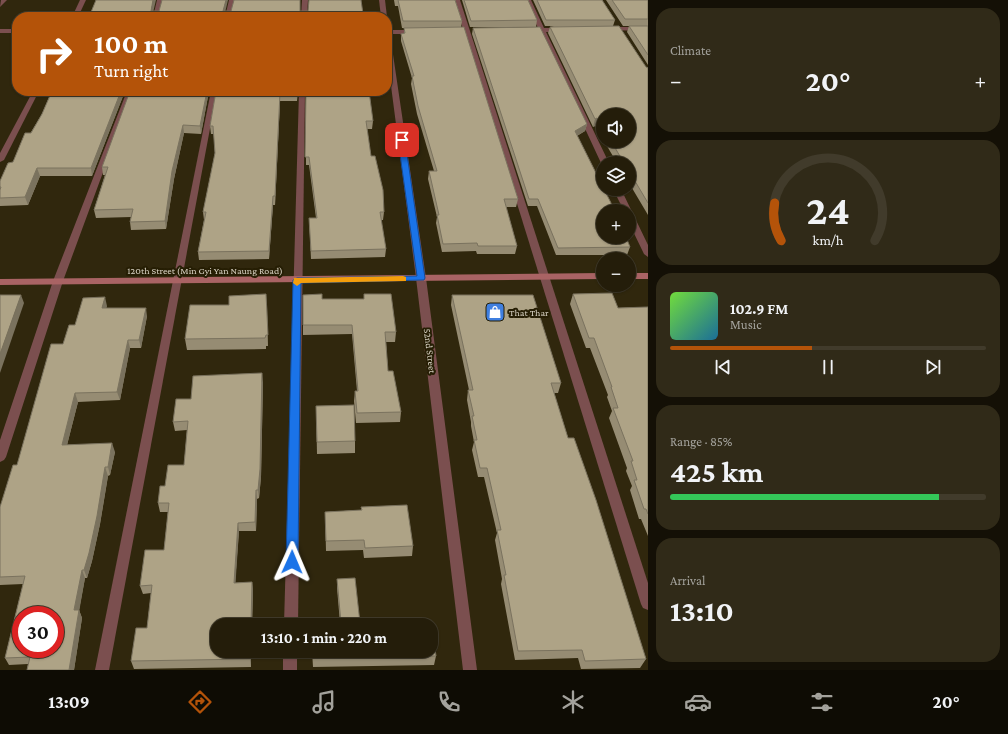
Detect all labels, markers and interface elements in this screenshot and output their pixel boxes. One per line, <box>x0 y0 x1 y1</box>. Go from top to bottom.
icon: right <box>28 28 80 80</box>
text: 100 m <box>94 28 168 59</box>
text: Climate <box>670 43 711 58</box>
text: Turn right <box>94 61 168 81</box>
text: 20° <box>805 64 851 97</box>
text: − <box>670 68 682 93</box>
text: + <box>974 68 986 93</box>
map controls <box>596 108 636 292</box>
button: sound <box>596 108 636 148</box>
pin <box>385 123 419 157</box>
icon: arrive <box>391 129 413 151</box>
button: layers <box>596 156 636 196</box>
text: 24 <box>806 186 850 232</box>
button: + <box>596 204 636 244</box>
text: km/h <box>813 231 844 247</box>
button: − <box>596 252 636 292</box>
street label: 120th Street (Min Gyi Yan Naung Road) <box>127 265 283 277</box>
shop icon: That Thar <box>484 301 506 323</box>
text: 102.9 FM <box>730 301 788 317</box>
place label: That Thar <box>509 307 549 318</box>
text: Music <box>730 317 762 332</box>
street label: 52nd Street <box>422 328 438 375</box>
icon: previous <box>712 356 734 378</box>
icon: pause <box>817 356 839 378</box>
icon: next <box>922 356 944 378</box>
text: Range · 85% <box>670 434 732 449</box>
text: 425 km <box>670 455 763 488</box>
position arrow <box>271 541 313 583</box>
text: Arrival <box>670 573 705 588</box>
text: 13:10 <box>670 594 734 627</box>
speed limit sign: 30 <box>12 606 64 658</box>
text: 13:10 · 1 min · 220 m <box>261 630 387 646</box>
icon: directions <box>186 688 214 716</box>
icon: music <box>310 688 338 716</box>
icon: phone <box>435 688 463 716</box>
icon: climate <box>559 688 587 716</box>
icon: car <box>684 688 712 716</box>
icon: filters <box>808 688 836 716</box>
text: 13:09 <box>48 692 90 712</box>
text: 20° <box>933 692 960 712</box>

